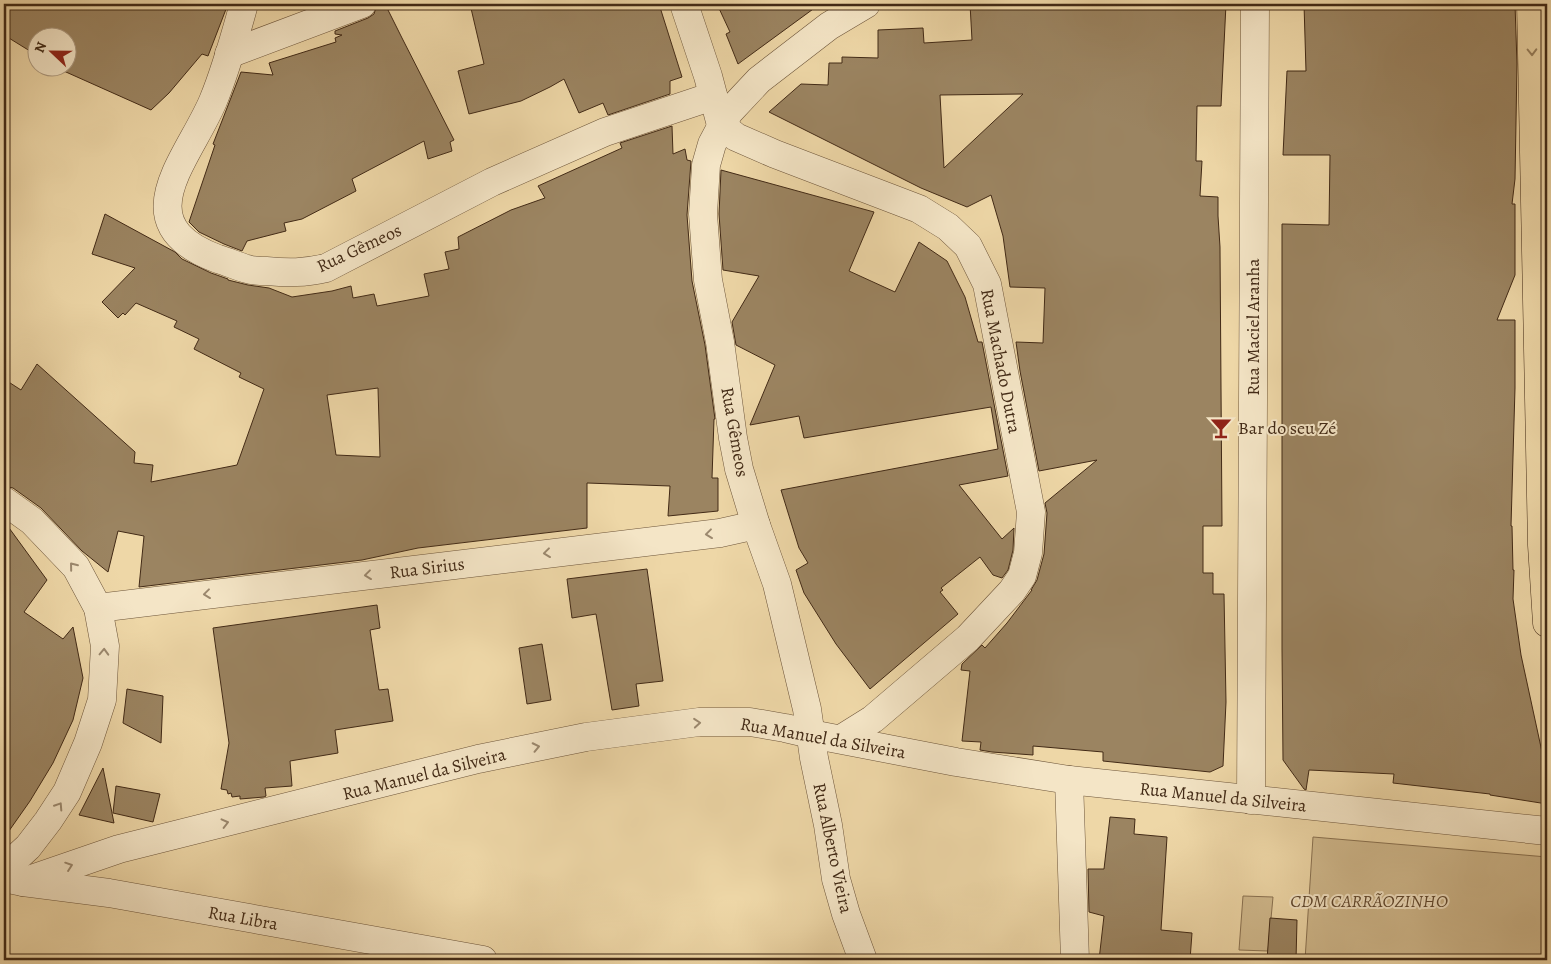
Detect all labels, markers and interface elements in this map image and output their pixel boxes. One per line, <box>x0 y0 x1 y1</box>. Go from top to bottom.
north arrow <box>28 28 78 78</box>
text: N <box>30 39 51 56</box>
one-way arrow <box>1527 49 1537 57</box>
street label: Rua Gêmeos <box>313 218 405 278</box>
street label: Rua Maciel Aranha <box>1241 258 1265 396</box>
street label: Rua Machado Dutra <box>975 287 1027 436</box>
street label: Rua Gêmeos <box>715 385 755 479</box>
bar icon: Bar do seu Zé <box>1208 415 1234 441</box>
place label: Bar do seu Zé <box>1238 416 1336 440</box>
one-way arrow <box>704 528 712 539</box>
one-way arrow <box>543 547 551 558</box>
street label: Rua Sirius <box>388 551 466 585</box>
one-way arrow <box>70 562 79 571</box>
one-way arrow <box>364 569 372 580</box>
one-way arrow <box>203 588 211 599</box>
one-way arrow <box>99 648 110 656</box>
street label: Rua Manuel da Silveira <box>738 712 908 764</box>
one-way arrow <box>693 717 701 728</box>
street label: Rua Manuel da Silveira <box>340 742 509 806</box>
one-way arrow <box>532 743 541 753</box>
street label: Rua Manuel da Silveira <box>1138 776 1308 818</box>
street label: Rua Alberto Vieira <box>807 781 859 916</box>
one-way arrow <box>52 802 62 811</box>
one-way arrow <box>221 818 230 829</box>
one-way arrow <box>64 862 73 872</box>
park label: CDM CARRÃOZINHO <box>1290 889 1448 913</box>
street label: Rua Libra <box>206 900 280 936</box>

